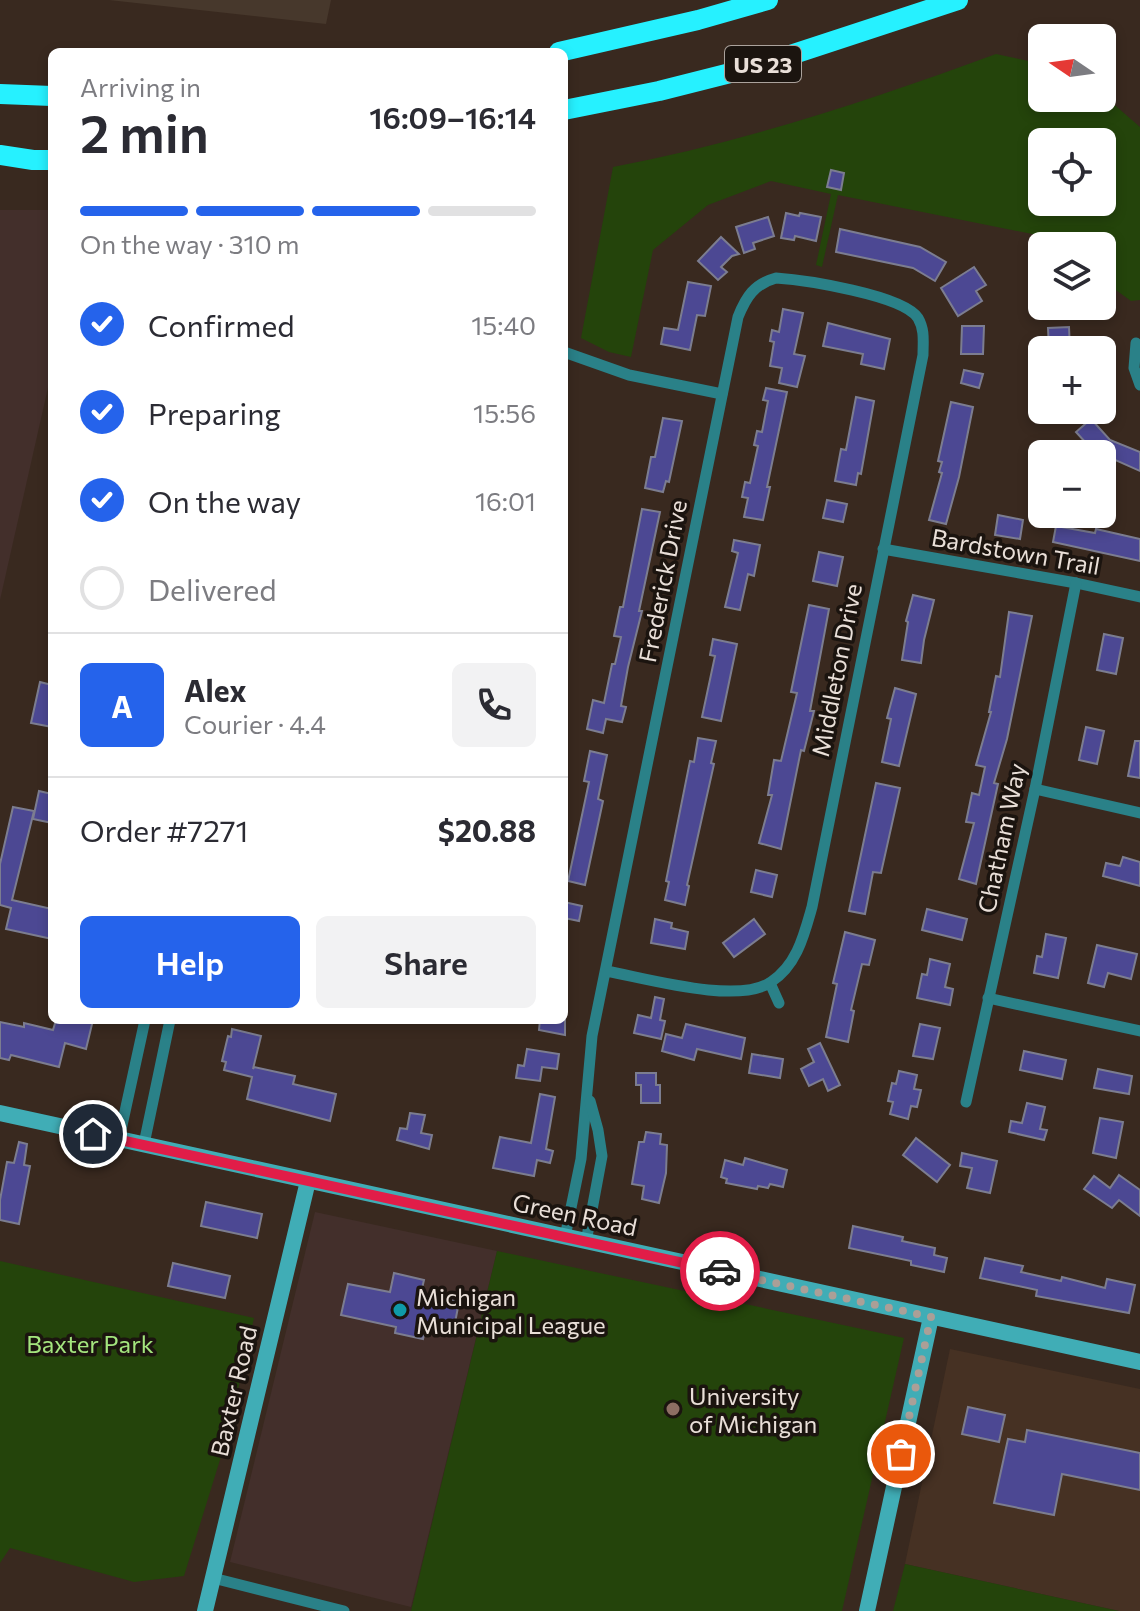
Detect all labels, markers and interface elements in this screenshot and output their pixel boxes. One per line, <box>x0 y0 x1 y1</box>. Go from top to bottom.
north arrow <box>1028 24 1116 112</box>
map controls <box>1028 24 1116 528</box>
road number: US 23 <box>725 46 801 82</box>
text: Arriving in <box>80 71 201 102</box>
text: 16:09–16:14 <box>369 98 536 135</box>
text: 2 min <box>80 100 209 164</box>
button: locate <box>1028 128 1116 216</box>
text: On the way · 310 m <box>80 228 299 259</box>
button: layers <box>1028 232 1116 320</box>
icon: check <box>80 302 124 346</box>
text: Confirmed <box>148 306 295 343</box>
text: 15:40 <box>471 309 536 340</box>
button: + <box>1028 336 1116 424</box>
icon: check <box>80 390 124 434</box>
text: Preparing <box>148 394 281 431</box>
text: 15:56 <box>473 397 536 428</box>
button: − <box>1028 440 1116 528</box>
icon: check <box>80 478 124 522</box>
text: On the way <box>148 482 301 519</box>
text: 16:01 <box>475 485 536 516</box>
street label: Frederick Drive <box>632 497 692 665</box>
street label: Bardstown Trail <box>929 522 1103 580</box>
text: Delivered <box>148 570 277 607</box>
street label: Middleton Drive <box>805 581 867 759</box>
button: phone <box>452 663 536 747</box>
text: Alex <box>184 671 247 708</box>
text: A <box>111 687 133 724</box>
text: Courier · 4.4 <box>184 708 326 739</box>
street label: Chatham Way <box>971 760 1031 916</box>
text: Order #7271 <box>80 811 248 848</box>
text: $20.88 <box>438 811 536 848</box>
button: Help <box>80 916 300 1008</box>
button: Share <box>316 916 536 1008</box>
pin <box>59 1100 127 1168</box>
icon: home <box>71 1112 115 1156</box>
street label: Green Road <box>510 1187 640 1241</box>
courier <box>680 1231 760 1311</box>
icon: car <box>698 1249 742 1293</box>
place label: Michigan Municipal League <box>416 1282 606 1339</box>
marker: Michigan Municipal League <box>391 1301 409 1319</box>
street label: Baxter Road <box>204 1323 262 1459</box>
park label: Baxter Park <box>26 1329 154 1358</box>
place label: University of Michigan <box>689 1381 817 1438</box>
marker: University of Michigan <box>664 1400 682 1418</box>
pin <box>867 1420 935 1488</box>
icon: bag <box>879 1432 923 1476</box>

